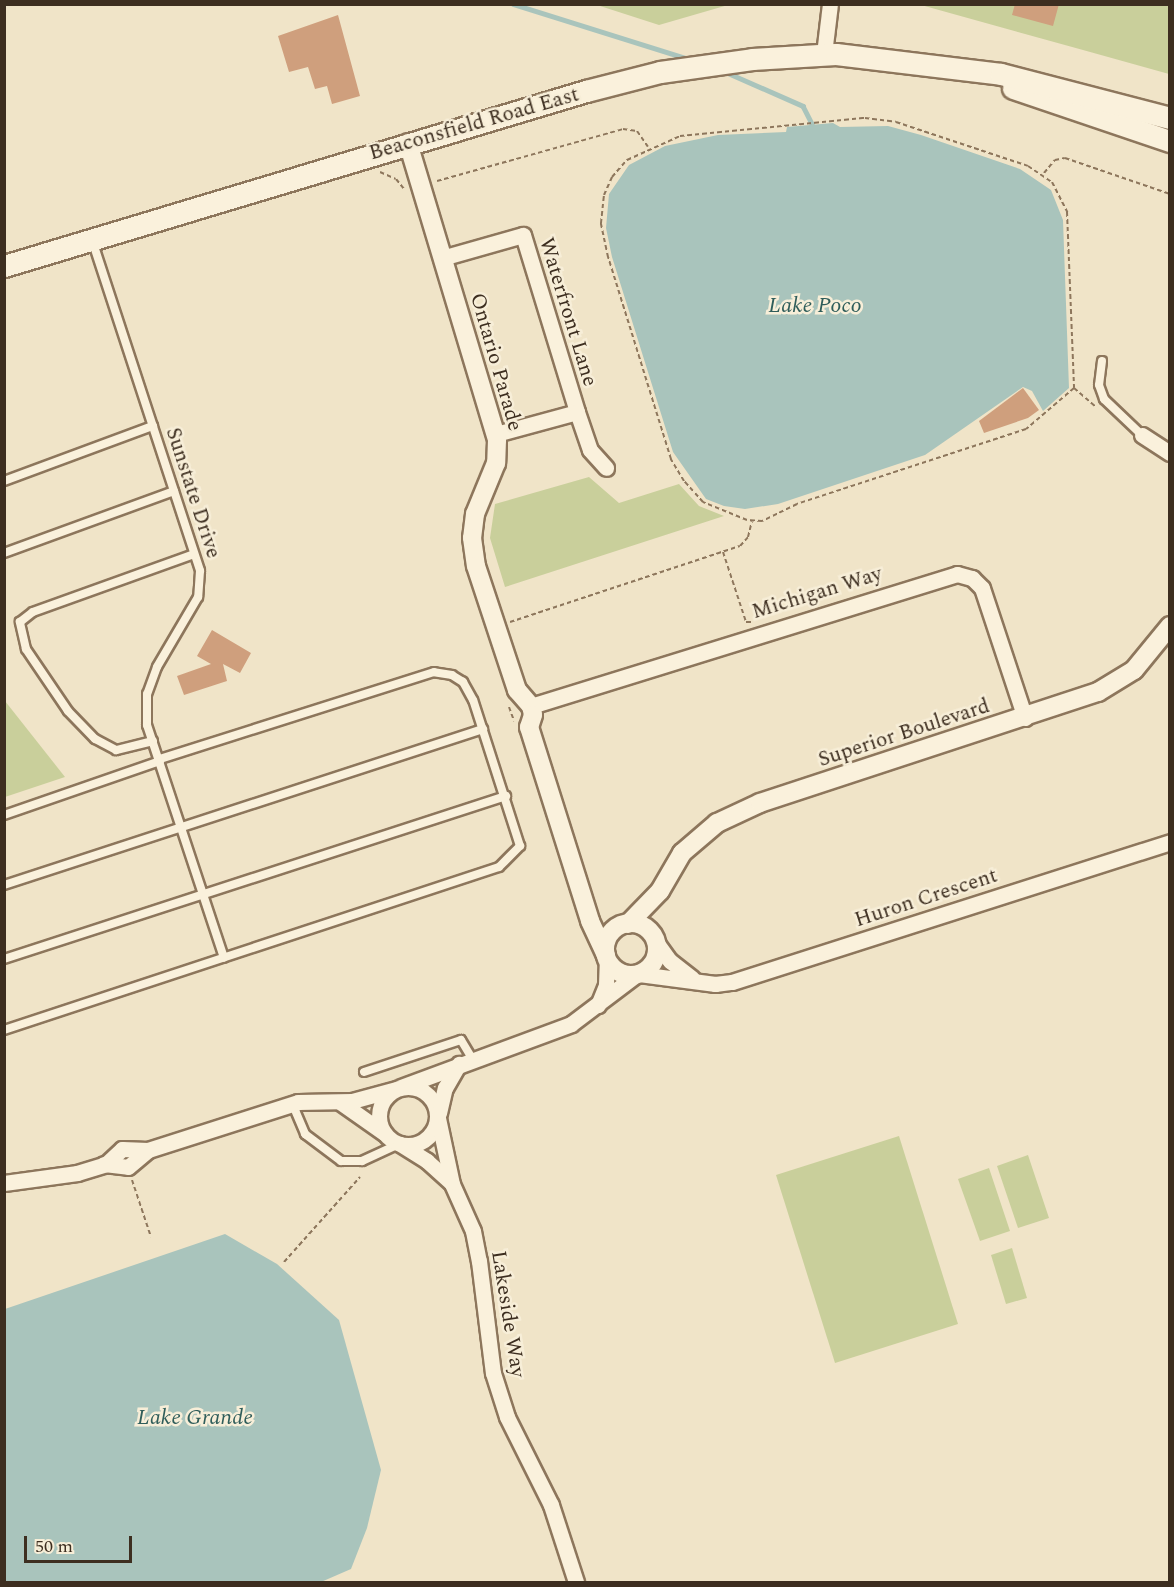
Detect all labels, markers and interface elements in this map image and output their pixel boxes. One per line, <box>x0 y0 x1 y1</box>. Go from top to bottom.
street label: Beaconsfield Road East <box>366 82 582 166</box>
street label: Waterfront Lane <box>533 235 603 389</box>
street label: Ontario Parade <box>464 290 528 434</box>
water label: Lake Poco <box>768 293 862 319</box>
street label: Sunstate Drive <box>160 424 226 562</box>
street label: Michigan Way <box>749 561 885 625</box>
street label: Superior Boulevard <box>815 693 993 773</box>
street label: Huron Crescent <box>851 863 1001 933</box>
street label: Lakeside Way <box>486 1249 530 1379</box>
water label: Lake Grande <box>137 1405 253 1431</box>
scale bar <box>27 1524 135 1562</box>
text: 50 m <box>35 1533 73 1560</box>

